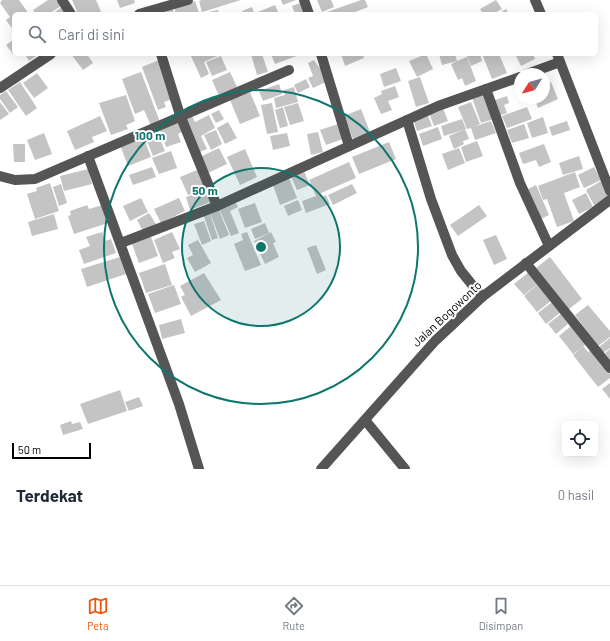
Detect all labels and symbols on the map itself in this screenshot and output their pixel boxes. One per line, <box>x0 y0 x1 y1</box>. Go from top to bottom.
north arrow <box>514 68 550 104</box>
text: 100 m <box>135 128 165 142</box>
text: 50 m <box>192 183 218 197</box>
centre of rings <box>254 240 268 254</box>
street label: Jalan Bogowonto <box>409 278 484 349</box>
scale bar <box>12 441 91 460</box>

